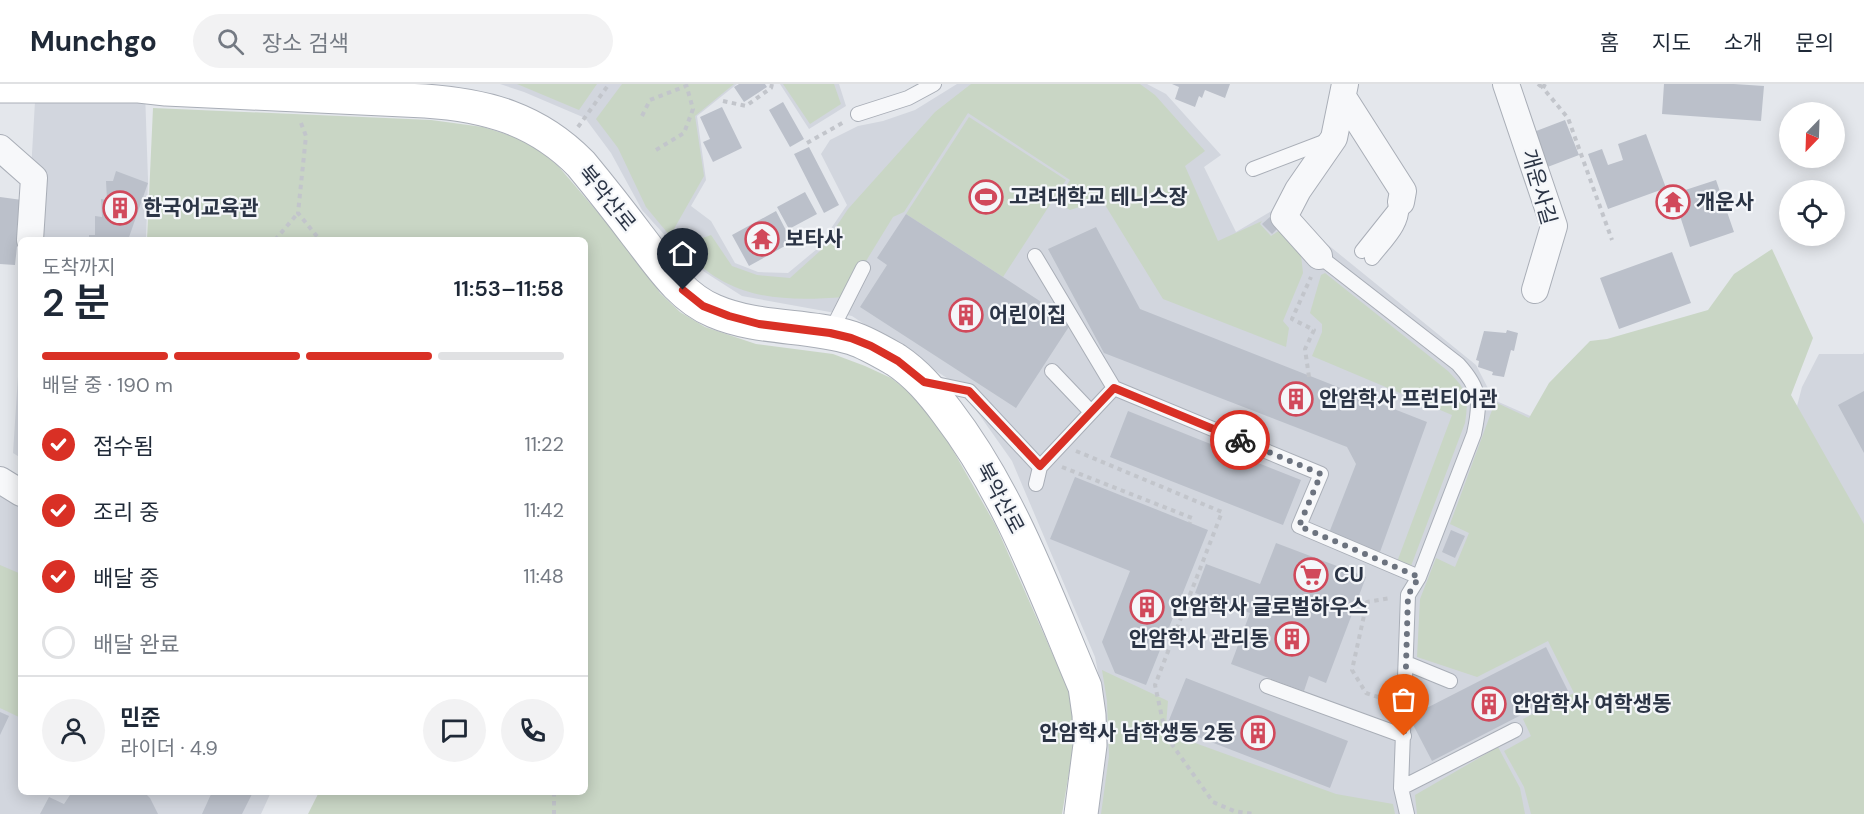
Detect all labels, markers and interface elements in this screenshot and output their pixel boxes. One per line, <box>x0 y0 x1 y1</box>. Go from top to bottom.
search box <box>193 14 613 68</box>
text: Munchgo <box>30 23 157 60</box>
icon: search <box>214 25 247 58</box>
text: 장소 검색 <box>262 29 349 58</box>
text: 홈 <box>1600 29 1619 57</box>
text: 지도 <box>1652 29 1691 57</box>
text: 소개 <box>1724 29 1762 57</box>
text: 문의 <box>1795 29 1834 57</box>
north arrow <box>1779 102 1845 168</box>
map controls <box>1779 102 1845 246</box>
street label: 개운사길 <box>1515 146 1563 228</box>
street label: 북악산로 <box>572 159 642 237</box>
sports icon: 고려대학교 테니스장 <box>968 179 1004 215</box>
button: locate <box>1779 180 1845 246</box>
place label: 고려대학교 테니스장 <box>1009 183 1188 211</box>
temple icon: 개운사 <box>1655 184 1691 220</box>
place label: 개운사 <box>1696 188 1754 216</box>
building icon: 한국어교육관 <box>102 190 138 226</box>
place label: 한국어교육관 <box>143 194 259 222</box>
temple icon: 보타사 <box>744 221 780 257</box>
place label: 보타사 <box>785 225 843 253</box>
pin <box>657 228 708 290</box>
icon: home <box>666 237 699 270</box>
text: 도착까지 <box>42 254 116 280</box>
text: 11:53–11:58 <box>454 274 564 303</box>
text: 2 분 <box>42 277 110 328</box>
building icon: 어린이집 <box>948 297 984 333</box>
place label: 어린이집 <box>989 301 1066 329</box>
text: 배달 중 · 190 m <box>42 372 173 398</box>
building icon: 안암학사 프런티어관 <box>1278 381 1314 417</box>
place label: 안암학사 프런티어관 <box>1319 385 1498 413</box>
courier <box>1210 410 1270 470</box>
icon: bike <box>1224 424 1257 457</box>
icon: check <box>42 428 75 461</box>
text: 11:22 <box>524 431 564 457</box>
text: 접수됨 <box>93 432 154 461</box>
street label: 북악산로 <box>969 457 1031 539</box>
icon: check <box>42 494 75 527</box>
text: 11:42 <box>524 497 564 523</box>
text: 조리 중 <box>93 498 160 527</box>
supermarket icon: CU <box>1293 557 1329 593</box>
icon: check <box>42 560 75 593</box>
place label: CU <box>1334 561 1364 589</box>
text: 11:48 <box>523 563 564 589</box>
text: 배달 중 <box>93 564 160 593</box>
building icon: 안암학사 글로벌하우스 <box>1129 589 1165 625</box>
place label: 안암학사 글로벌하우스 <box>1170 593 1368 621</box>
building icon: 안암학사 관리동 <box>1274 621 1310 657</box>
place label: 안암학사 관리동 <box>1129 625 1269 653</box>
text: 배달 완료 <box>93 630 180 659</box>
pin <box>1378 674 1429 736</box>
icon: bag <box>1387 683 1420 716</box>
building icon: 안암학사 여학생동 <box>1471 686 1507 722</box>
place label: 안암학사 여학생동 <box>1512 690 1672 718</box>
button: person <box>42 699 105 762</box>
button: chat <box>423 699 486 762</box>
button: phone <box>501 699 564 762</box>
text: 민준 <box>120 703 160 732</box>
building icon: 안암학사 남학생동 2동 <box>1240 715 1276 751</box>
place label: 안암학사 남학생동 2동 <box>1039 719 1235 747</box>
text: 라이더 · 4.9 <box>120 735 218 761</box>

